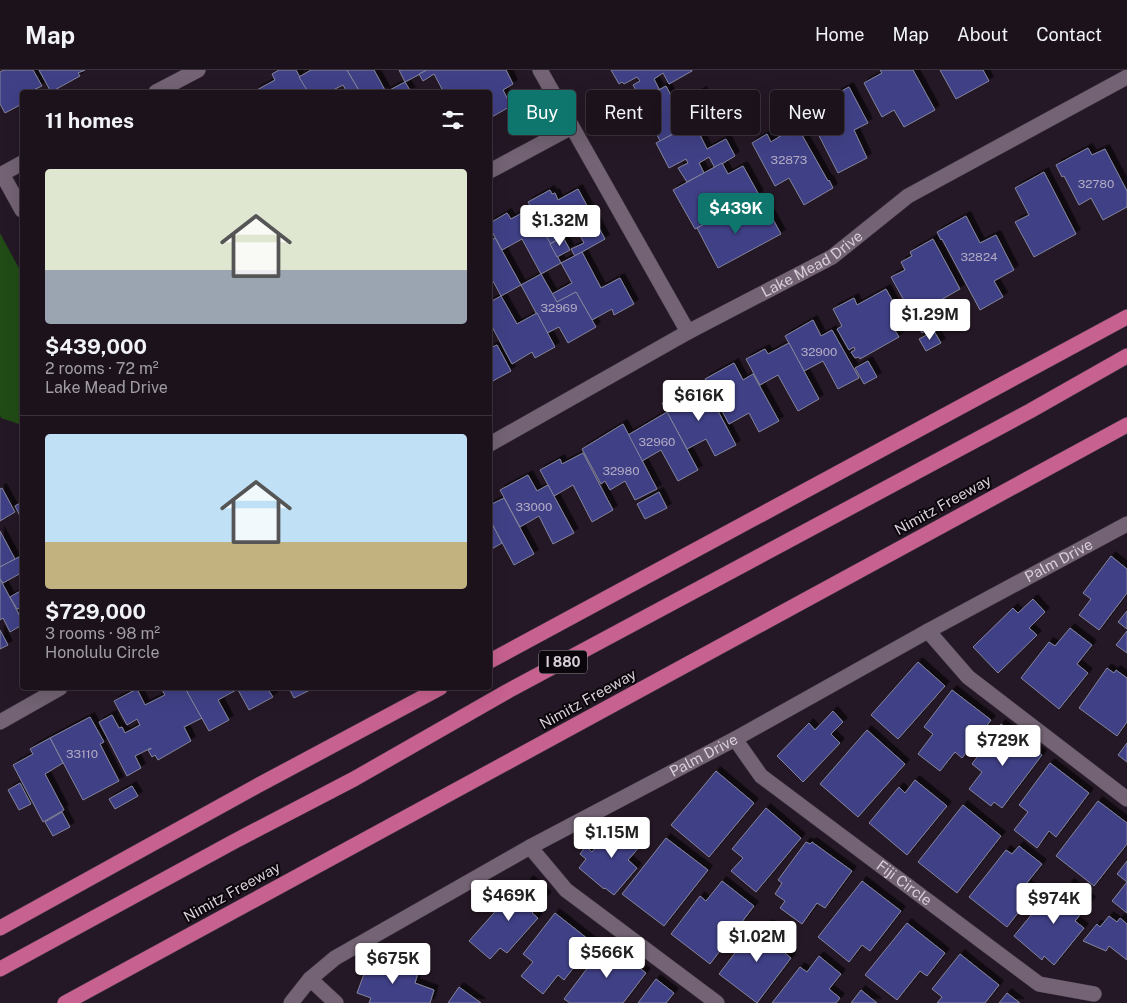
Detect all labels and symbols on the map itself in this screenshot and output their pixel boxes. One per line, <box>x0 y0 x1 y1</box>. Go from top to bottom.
house number: 32873 <box>771 153 807 167</box>
house number: 32780 <box>1078 177 1114 191</box>
pin: $439K <box>701 192 771 235</box>
pin: $1.32M <box>519 204 601 247</box>
street label: Lake Mead Drive <box>758 227 866 300</box>
house number: 32824 <box>960 250 998 264</box>
pin: $1.29M <box>889 298 971 341</box>
house number: 32969 <box>540 301 578 315</box>
house number: 32900 <box>801 345 837 359</box>
pin: $616K <box>664 380 734 422</box>
house number: 32960 <box>639 435 675 449</box>
house number: 32980 <box>602 464 640 478</box>
street label: Nimitz Freeway <box>892 471 994 538</box>
house number: 33000 <box>516 500 552 514</box>
street label: Palm Drive <box>1022 535 1095 585</box>
road number: I 880 <box>539 650 587 674</box>
street label: Nimitz Freeway <box>537 665 639 732</box>
pin: $729K <box>968 724 1038 767</box>
street label: Palm Drive <box>666 730 741 780</box>
house number: 33110 <box>66 747 98 761</box>
pin: $1.15M <box>571 816 653 859</box>
street label: Fiji Circle <box>873 857 935 909</box>
street label: Nimitz Freeway <box>181 858 283 925</box>
pin: $469K <box>474 880 544 922</box>
pin: $974K <box>1019 882 1089 925</box>
pin: $1.02M <box>716 920 798 963</box>
pin: $566K <box>572 936 642 979</box>
pin: $675K <box>358 942 428 985</box>

